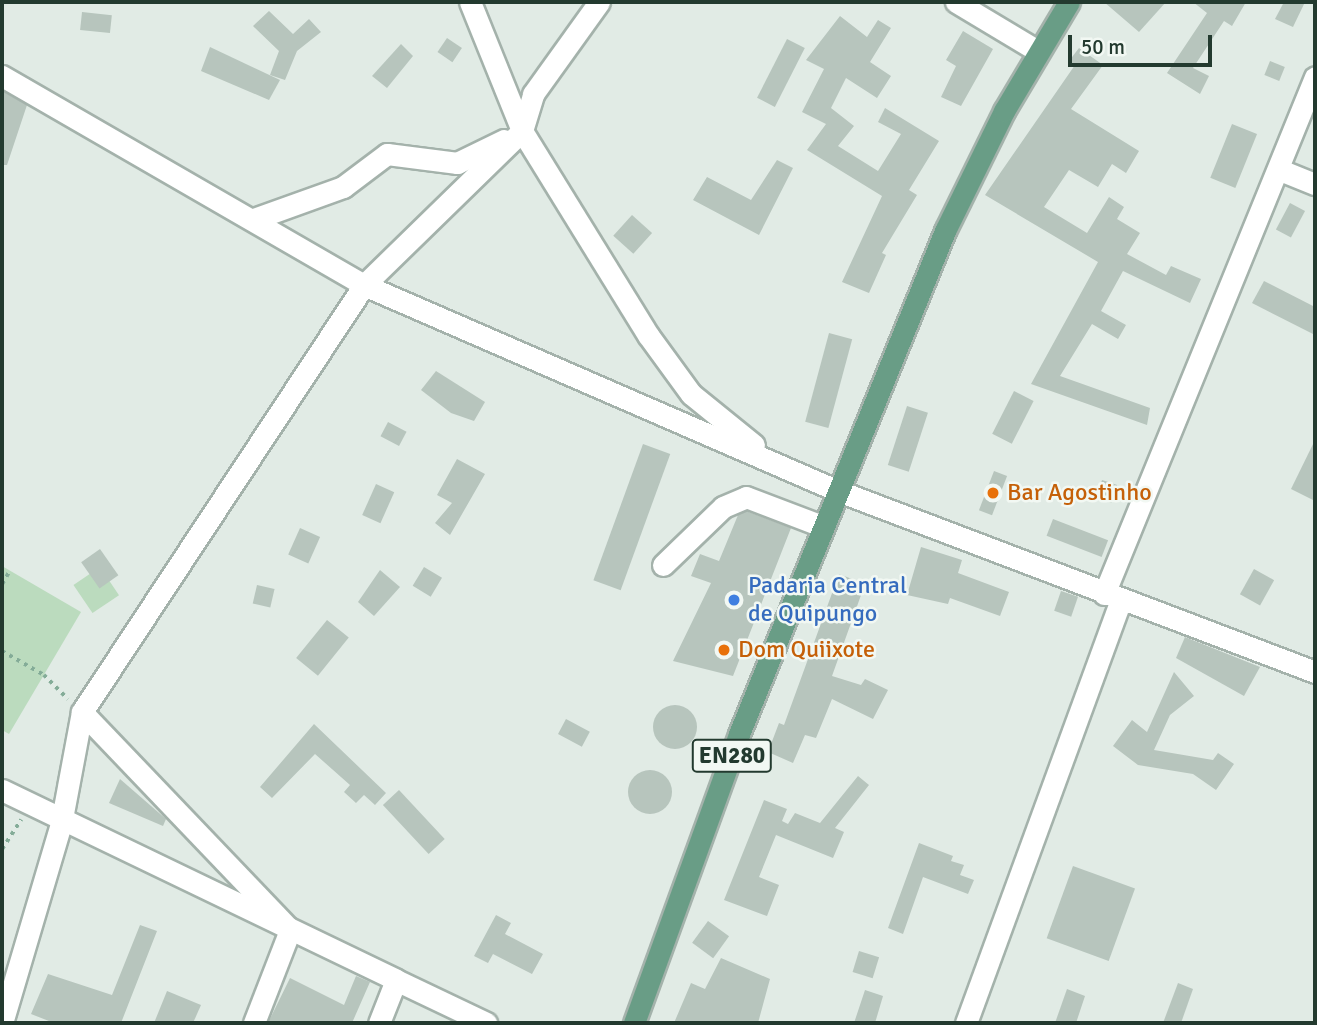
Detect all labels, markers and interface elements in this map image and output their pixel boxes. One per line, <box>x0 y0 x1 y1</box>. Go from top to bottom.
scale bar <box>1072 21 1216 65</box>
text: 50 m <box>1081 34 1125 60</box>
place label: Bar Agostinho <box>1007 479 1152 507</box>
marker: Bar Agostinho <box>985 485 1001 501</box>
place label: Padaria Central de Quipungo <box>748 572 907 628</box>
marker: Padaria Central de Quipungo <box>726 592 742 608</box>
place label: Dom Quiixote <box>738 636 875 664</box>
marker: Dom Quiixote <box>716 642 732 658</box>
road number: EN280 <box>692 736 772 776</box>

